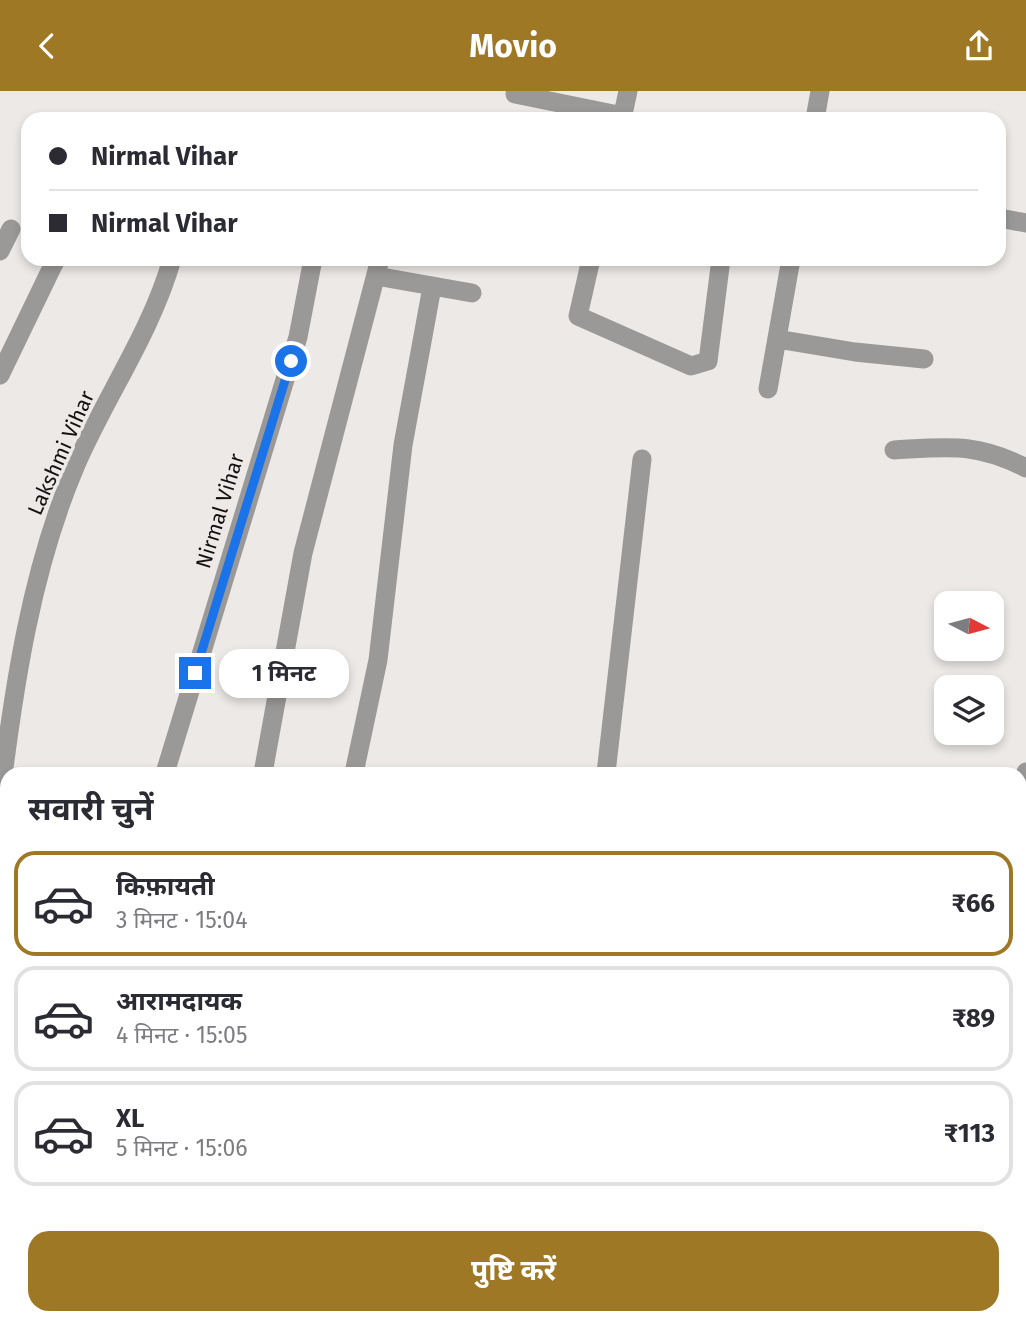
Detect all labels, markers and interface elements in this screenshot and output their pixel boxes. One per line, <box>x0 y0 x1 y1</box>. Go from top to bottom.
icon: back <box>28 27 66 65</box>
text: Movio <box>469 27 557 65</box>
icon: share <box>960 27 998 65</box>
text: Nirmal Vihar <box>91 141 238 172</box>
text: Nirmal Vihar <box>91 208 238 239</box>
route start <box>275 345 307 377</box>
street label: Lakshmi Vihar <box>22 387 100 519</box>
street label: Nirmal Vihar <box>190 450 250 572</box>
north arrow <box>934 591 1004 661</box>
map controls <box>934 591 1004 745</box>
callout: 1 मिनट <box>220 649 349 697</box>
route end <box>179 657 211 689</box>
text: 1 मिनट <box>252 659 316 687</box>
button: layers <box>934 675 1004 745</box>
text: सवारी चुनें <box>28 790 153 828</box>
text: किफ़ायती <box>116 871 215 902</box>
icon: car <box>32 872 95 935</box>
text: ₹66 <box>952 888 995 919</box>
text: 3 मिनट · 15:04 <box>116 906 247 934</box>
text: आरामदायक <box>116 986 242 1017</box>
icon: car <box>32 987 95 1050</box>
text: ₹89 <box>952 1003 995 1034</box>
text: 4 मिनट · 15:05 <box>116 1021 247 1049</box>
icon: car <box>32 1102 95 1165</box>
text: XL <box>116 1103 144 1134</box>
text: ₹113 <box>944 1118 995 1149</box>
text: 5 मिनट · 15:06 <box>116 1134 248 1162</box>
button: पुष्टि करें <box>28 1231 999 1311</box>

